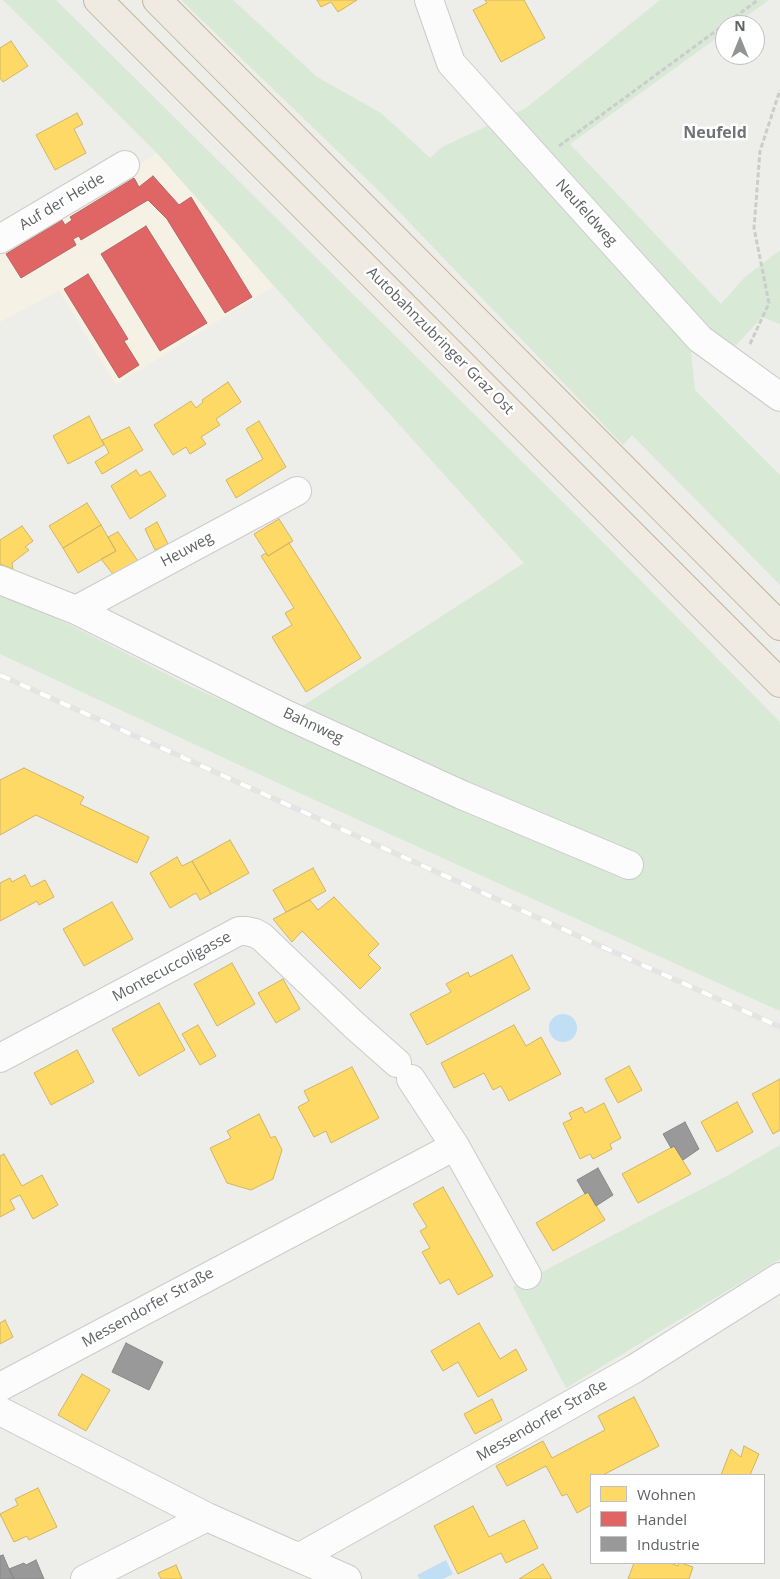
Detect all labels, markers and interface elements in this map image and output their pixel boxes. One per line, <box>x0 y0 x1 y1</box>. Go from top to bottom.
north arrow <box>715 15 765 65</box>
text: N <box>734 16 746 35</box>
district label: Neufeld <box>683 123 747 143</box>
street label: Auf der Heide <box>16 170 108 234</box>
street label: Neufeldweg <box>551 176 621 250</box>
street label: Autobahnzubringer Graz Ost <box>363 264 517 418</box>
street label: Heuweg <box>158 529 216 571</box>
street label: Bahnweg <box>280 704 346 748</box>
street label: Montecuccoligasse <box>109 928 235 1006</box>
street label: Messendorfer Straße <box>79 1264 217 1352</box>
street label: Messendorfer Straße <box>474 1376 610 1466</box>
legend <box>590 1474 765 1564</box>
text: Wohnen <box>637 1484 696 1504</box>
text: Handel <box>637 1509 687 1529</box>
text: Industrie <box>637 1534 700 1554</box>

